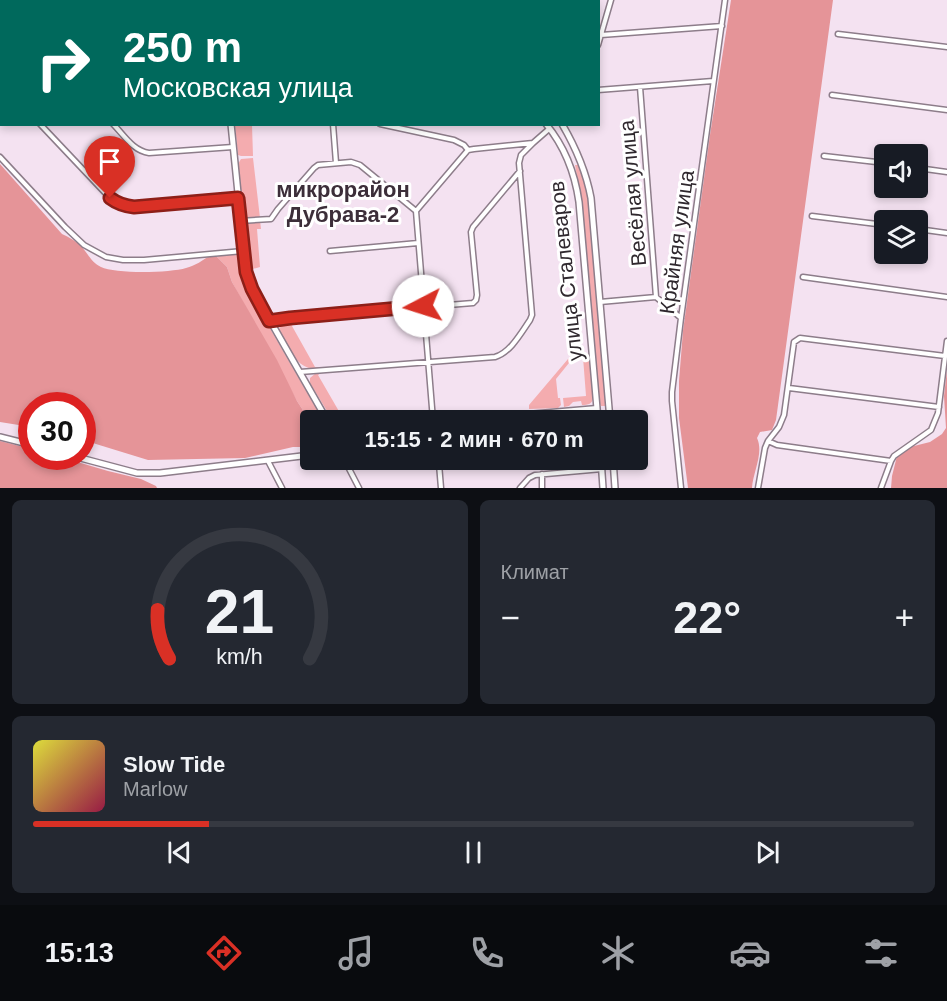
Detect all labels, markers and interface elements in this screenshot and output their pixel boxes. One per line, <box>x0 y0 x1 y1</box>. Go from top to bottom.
icon: right <box>24 24 102 102</box>
text: 250 m <box>123 24 242 71</box>
text: Московская улица <box>123 73 353 103</box>
street label: Весёлая улица <box>615 119 650 267</box>
pin <box>84 136 135 198</box>
map controls <box>874 144 928 264</box>
button: sound <box>874 144 928 198</box>
icon: arrive <box>93 145 126 178</box>
street label: Крайняя улица <box>655 168 698 315</box>
district label: микрорайон Дубрава-2 <box>276 177 410 227</box>
street label: улица Сталеваров <box>545 180 586 362</box>
button: layers <box>874 210 928 264</box>
position arrow <box>391 274 455 338</box>
speed limit sign: 30 <box>18 392 96 470</box>
text: 15:15 · 2 мин · 670 m <box>364 427 584 452</box>
text: Климат <box>501 561 569 583</box>
text: 21 <box>205 577 274 646</box>
text: 22° <box>673 592 741 643</box>
text: − <box>501 599 520 636</box>
text: + <box>895 599 914 636</box>
text: km/h <box>217 645 263 669</box>
text: Slow Tide <box>123 752 225 777</box>
text: Marlow <box>123 778 187 800</box>
icon: previous <box>163 836 196 869</box>
icon: pause <box>457 836 490 869</box>
icon: next <box>751 836 784 869</box>
icon: directions <box>203 932 245 974</box>
icon: music <box>335 932 377 974</box>
icon: phone <box>466 932 508 974</box>
icon: climate <box>597 932 639 974</box>
icon: car <box>729 932 771 974</box>
icon: filters <box>860 932 902 974</box>
text: 15:13 <box>45 938 114 968</box>

